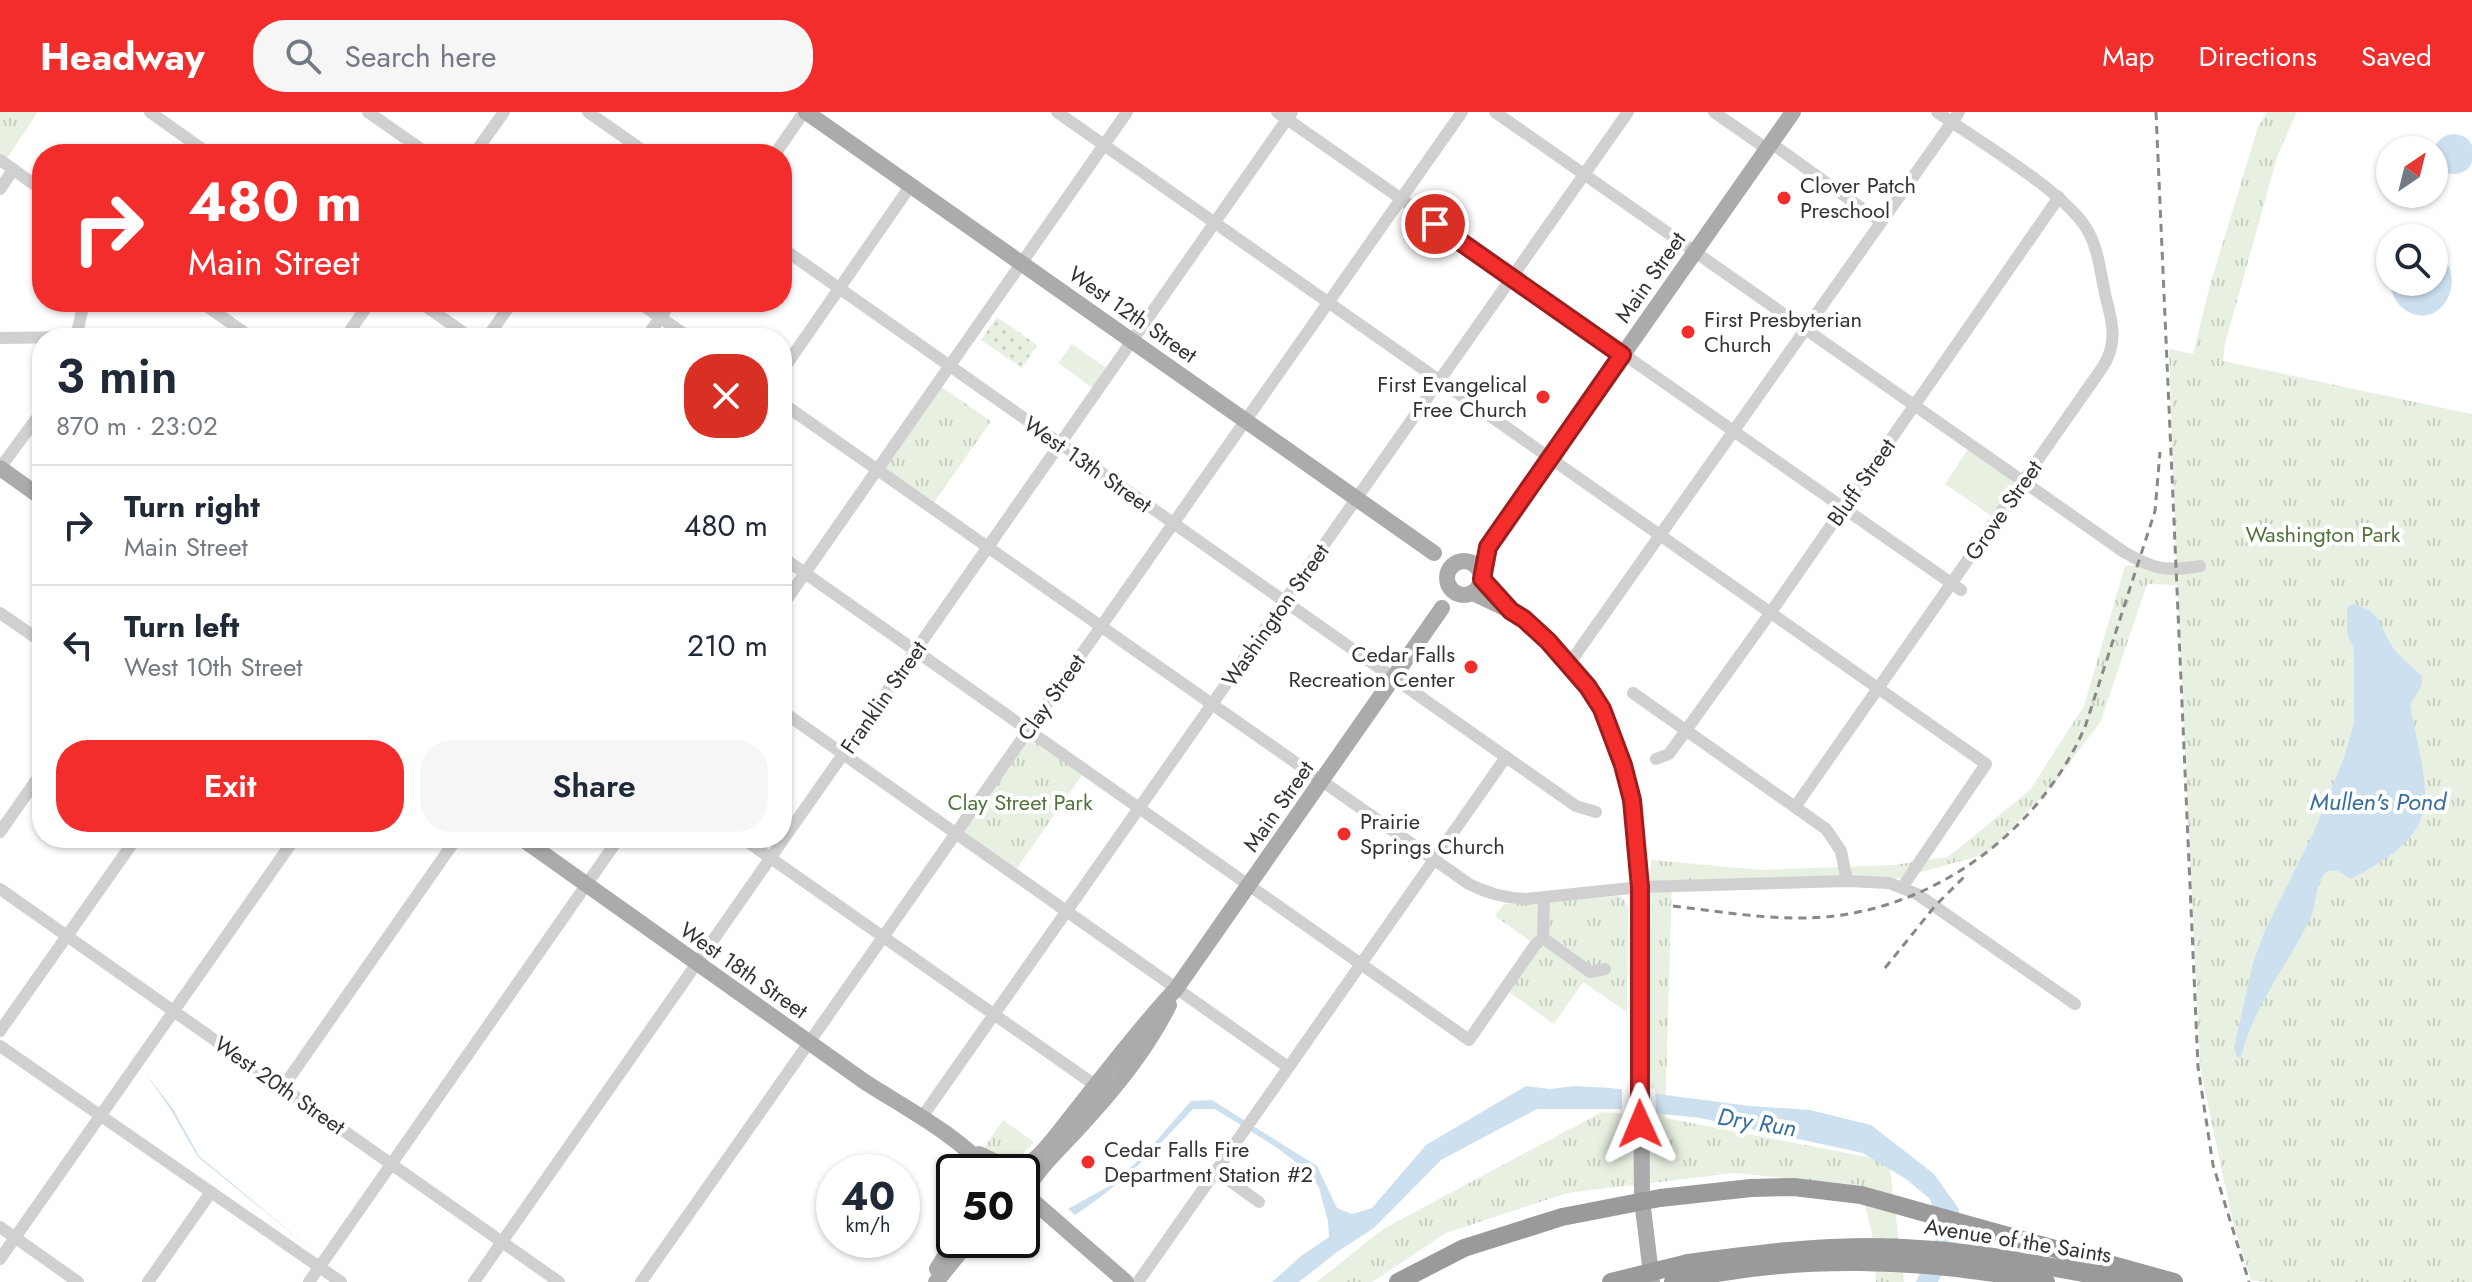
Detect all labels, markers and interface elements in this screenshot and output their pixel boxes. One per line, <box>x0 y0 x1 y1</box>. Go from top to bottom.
search box <box>253 20 813 92</box>
text: Headway <box>40 29 205 84</box>
icon: search <box>281 34 325 78</box>
text: Search here <box>345 35 496 78</box>
text: Map <box>2102 36 2154 77</box>
text: Directions <box>2198 36 2317 77</box>
text: Saved <box>2361 36 2432 77</box>
north arrow <box>2376 136 2448 208</box>
map controls <box>2376 136 2448 296</box>
text: 480 m <box>188 161 362 242</box>
place label: Clover Patch Preschool <box>1800 169 1916 226</box>
icon: right <box>56 176 160 280</box>
marker: Clover Patch Preschool <box>1775 189 1793 207</box>
pin <box>1401 190 1469 258</box>
icon: arrive <box>1413 202 1457 246</box>
street label: Main Street <box>1607 224 1694 329</box>
button: search <box>2376 224 2448 296</box>
text: Main Street <box>188 236 359 288</box>
street label: West 12th Street <box>1062 258 1204 371</box>
place label: First Presbyterian Church <box>1704 303 1862 360</box>
marker: First Presbyterian Church <box>1679 323 1697 341</box>
text: 3 min <box>56 342 178 411</box>
button: close <box>684 354 768 438</box>
place label: First Evangelical Free Church <box>1377 368 1527 425</box>
marker: First Evangelical Free Church <box>1534 388 1552 406</box>
text: 870 m · 23:02 <box>56 407 218 445</box>
street label: West 13th Street <box>1017 408 1159 521</box>
street label: Bluff Street <box>1819 431 1903 532</box>
street label: Grove Street <box>1957 453 2050 567</box>
text: Turn right <box>124 485 260 528</box>
icon: right <box>56 503 100 547</box>
text: 480 m <box>684 504 768 547</box>
park label: Washington Park <box>2245 518 2401 550</box>
text: Main Street <box>124 528 248 566</box>
street label: Washington Street <box>1214 536 1337 693</box>
text: Turn left <box>124 605 239 648</box>
icon: left <box>56 623 100 667</box>
text: 210 m <box>687 624 768 667</box>
street label: Franklin Street <box>832 633 934 760</box>
place label: Cedar Falls Recreation Center <box>1288 638 1455 695</box>
street label: Clay Street <box>1009 647 1093 747</box>
text: West 10th Street <box>124 648 303 686</box>
marker: Cedar Falls Recreation Center <box>1462 658 1480 676</box>
button: Exit <box>56 740 404 832</box>
button: Share <box>420 740 768 832</box>
street label: Main Street <box>1235 753 1322 858</box>
water label: Mullen's Pond <box>2310 784 2448 819</box>
park label: Clay Street Park <box>947 786 1093 818</box>
place label: Prairie Springs Church <box>1360 805 1505 862</box>
marker: Prairie Springs Church <box>1335 825 1353 843</box>
street label: West 18th Street <box>673 914 815 1027</box>
street label: West 20th Street <box>208 1028 353 1143</box>
position arrow <box>1598 1082 1682 1166</box>
water label: Dry Run <box>1715 1098 1799 1146</box>
place label: Cedar Falls Fire Department Station #2 <box>1104 1133 1313 1190</box>
marker: Cedar Falls Fire Department Station #2 <box>1079 1153 1097 1171</box>
speed limit sign: 50 <box>936 1154 1040 1258</box>
text: 40 <box>841 1167 895 1225</box>
street label: Avenue of the Saints <box>1922 1209 2114 1271</box>
text: km/h <box>845 1211 891 1240</box>

